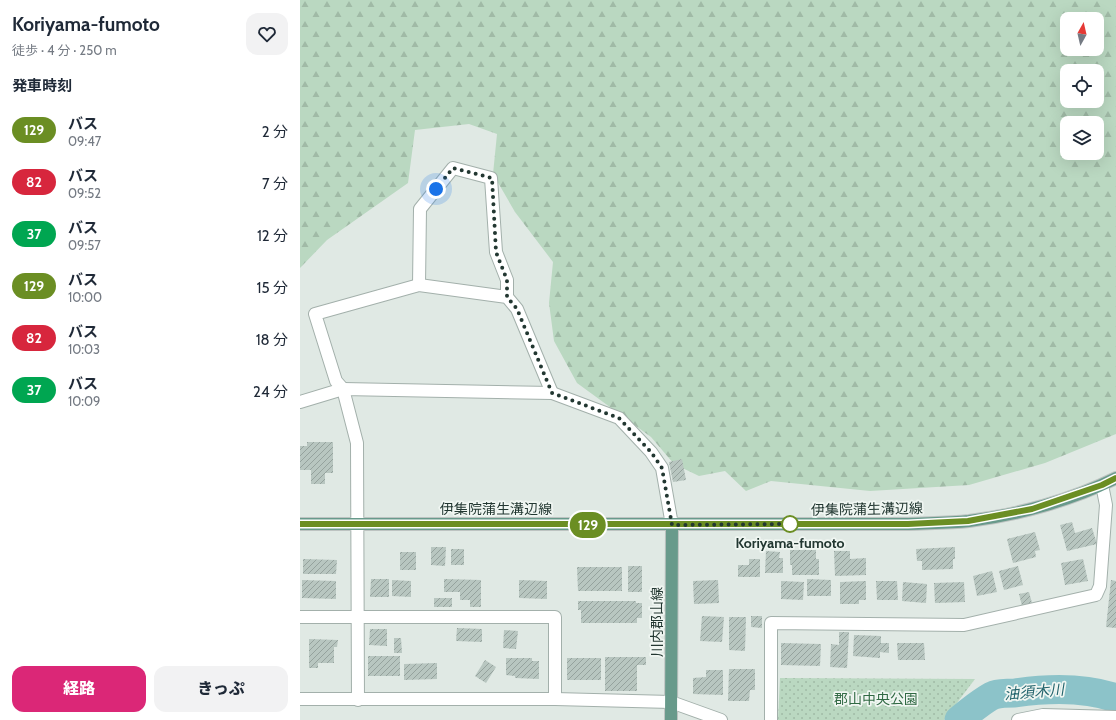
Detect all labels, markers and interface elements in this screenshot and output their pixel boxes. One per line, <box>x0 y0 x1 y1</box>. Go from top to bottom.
north arrow <box>1060 12 1104 56</box>
map controls <box>1060 12 1104 160</box>
text: Koriyama-fumoto <box>12 13 160 36</box>
button: heart <box>246 13 288 55</box>
text: 徒歩 · 4 分 · 250 m <box>12 42 117 58</box>
button: locate <box>1060 64 1104 108</box>
text: 発車時刻 <box>12 77 72 95</box>
text: バス <box>68 115 98 133</box>
button: layers <box>1060 116 1104 160</box>
text: 129 <box>24 121 44 139</box>
text: 2 分 <box>262 123 288 141</box>
text: 09:47 <box>68 133 101 149</box>
text: バス <box>68 167 98 185</box>
text: 82 <box>26 173 42 191</box>
text: 7 分 <box>262 175 288 193</box>
your location <box>426 179 446 199</box>
text: 09:52 <box>68 185 101 201</box>
text: バス <box>68 219 98 237</box>
text: 37 <box>27 225 41 243</box>
text: 12 分 <box>257 227 288 245</box>
text: 09:57 <box>68 237 101 253</box>
text: バス <box>68 271 98 289</box>
text: 129 <box>24 277 44 295</box>
text: 15 分 <box>257 279 288 297</box>
text: 10:00 <box>68 289 102 305</box>
text: バス <box>68 323 98 341</box>
text: 82 <box>26 329 42 347</box>
text: 18 分 <box>256 331 288 349</box>
text: 10:03 <box>68 341 100 357</box>
text: バス <box>68 375 98 393</box>
text: 37 <box>27 381 41 399</box>
text: 24 分 <box>253 383 288 401</box>
text: 10:09 <box>68 393 100 409</box>
street label: 伊集院蒲生溝辺線 <box>811 499 923 519</box>
street label: 伊集院蒲生溝辺線 <box>440 500 552 518</box>
line badge: 129 <box>565 512 611 538</box>
marker: Koriyama-fumoto <box>781 515 799 533</box>
text: 129 <box>578 516 598 534</box>
place label: Koriyama-fumoto <box>736 534 845 552</box>
street label: 川内郡山線 <box>648 587 666 657</box>
button: 経路 <box>12 666 146 712</box>
button: きっぷ <box>154 666 288 712</box>
water label: 油須木川 <box>1003 680 1067 704</box>
park label: 郡山中央公園 <box>834 690 918 708</box>

